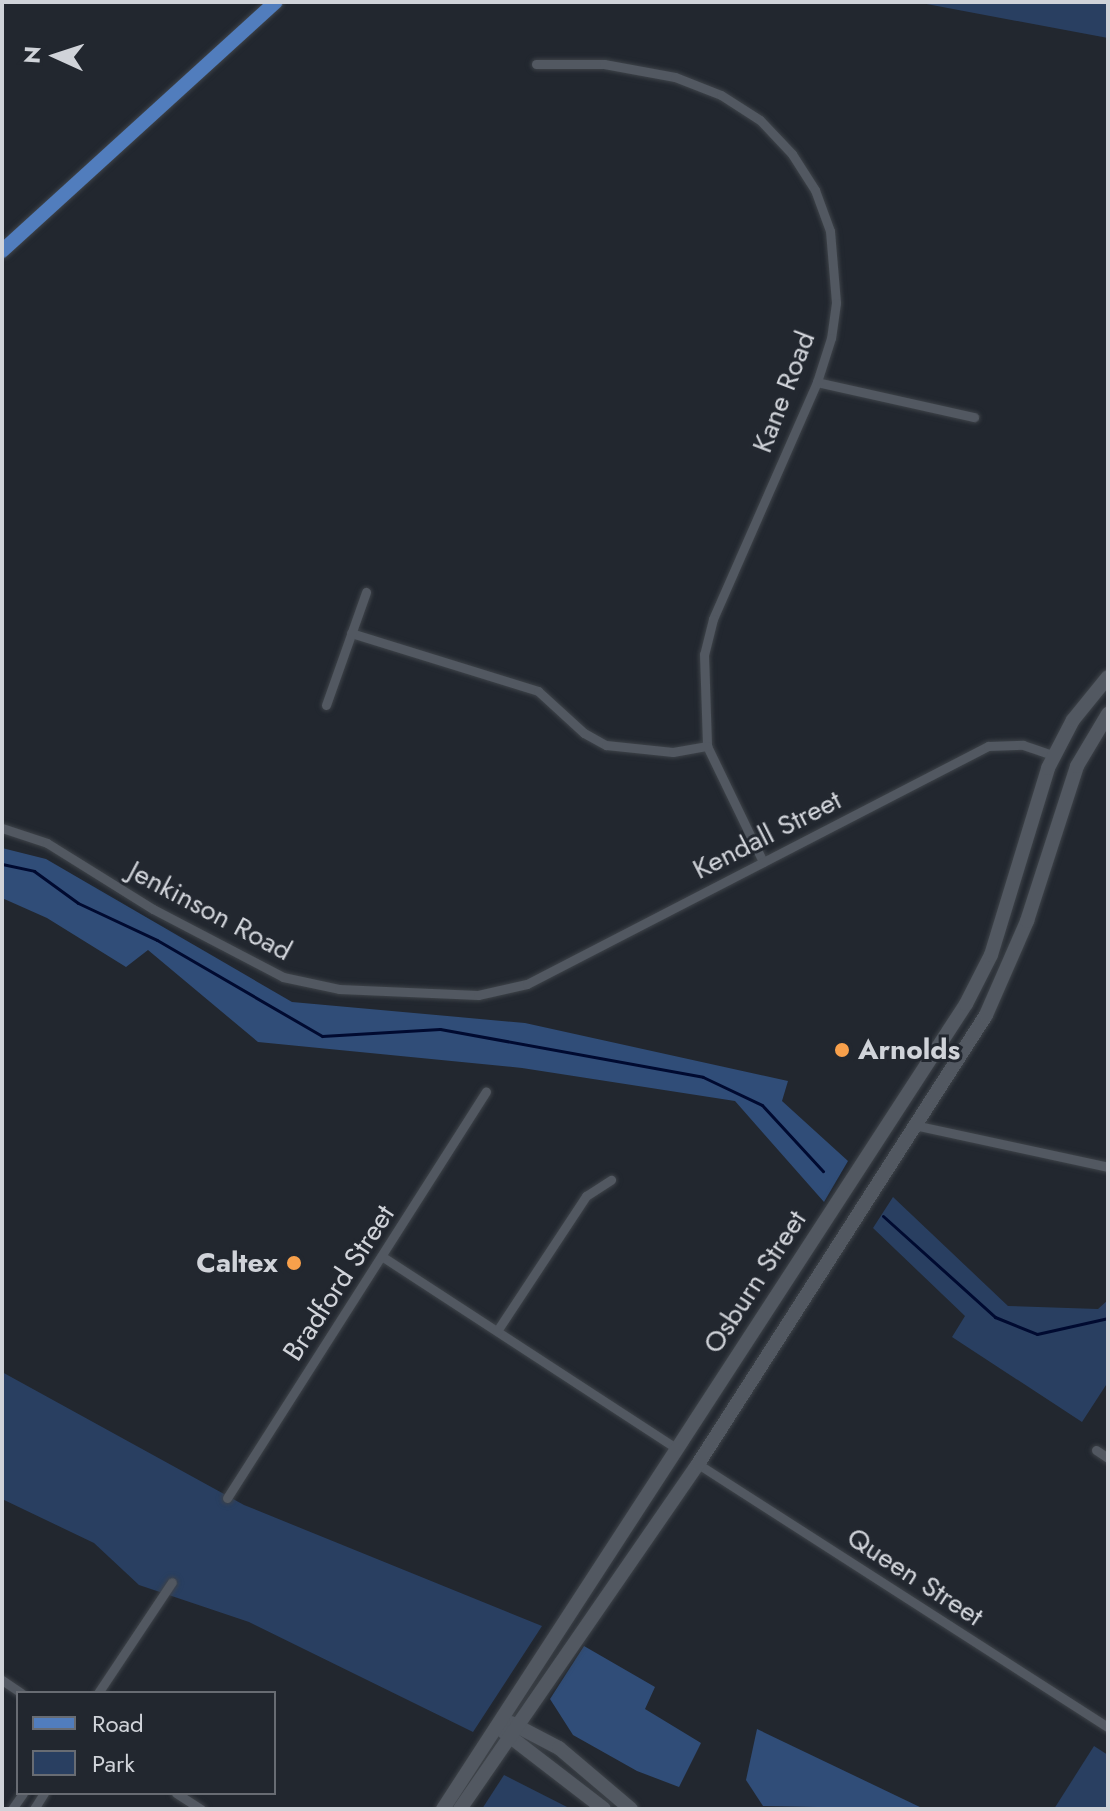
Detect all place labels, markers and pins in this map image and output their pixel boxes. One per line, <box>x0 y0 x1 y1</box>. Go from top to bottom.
place label: Arnolds <box>858 1033 960 1067</box>
marker: Arnolds <box>833 1041 851 1059</box>
place label: Caltex <box>196 1246 278 1280</box>
marker: Caltex <box>285 1254 303 1272</box>

